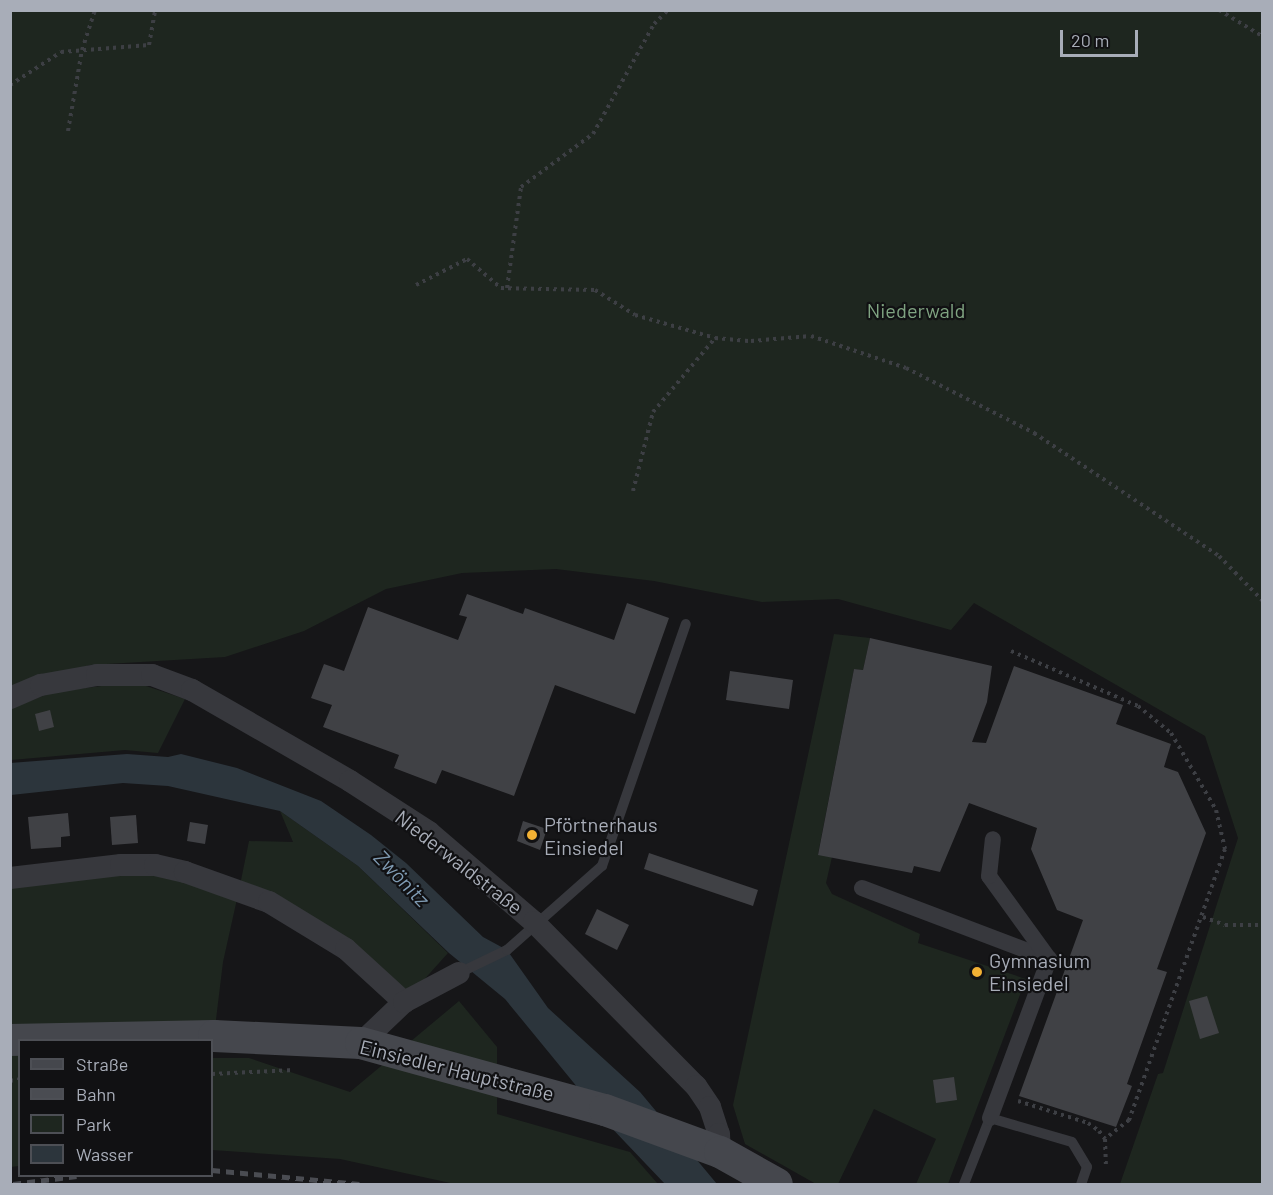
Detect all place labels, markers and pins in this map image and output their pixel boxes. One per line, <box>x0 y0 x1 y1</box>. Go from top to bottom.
place label: Pförtnerhaus Einsiedel <box>544 812 657 859</box>
marker: Pförtnerhaus Einsiedel <box>525 828 539 842</box>
place label: Gymnasium Einsiedel <box>989 948 1090 995</box>
marker: Gymnasium Einsiedel <box>970 965 984 979</box>

